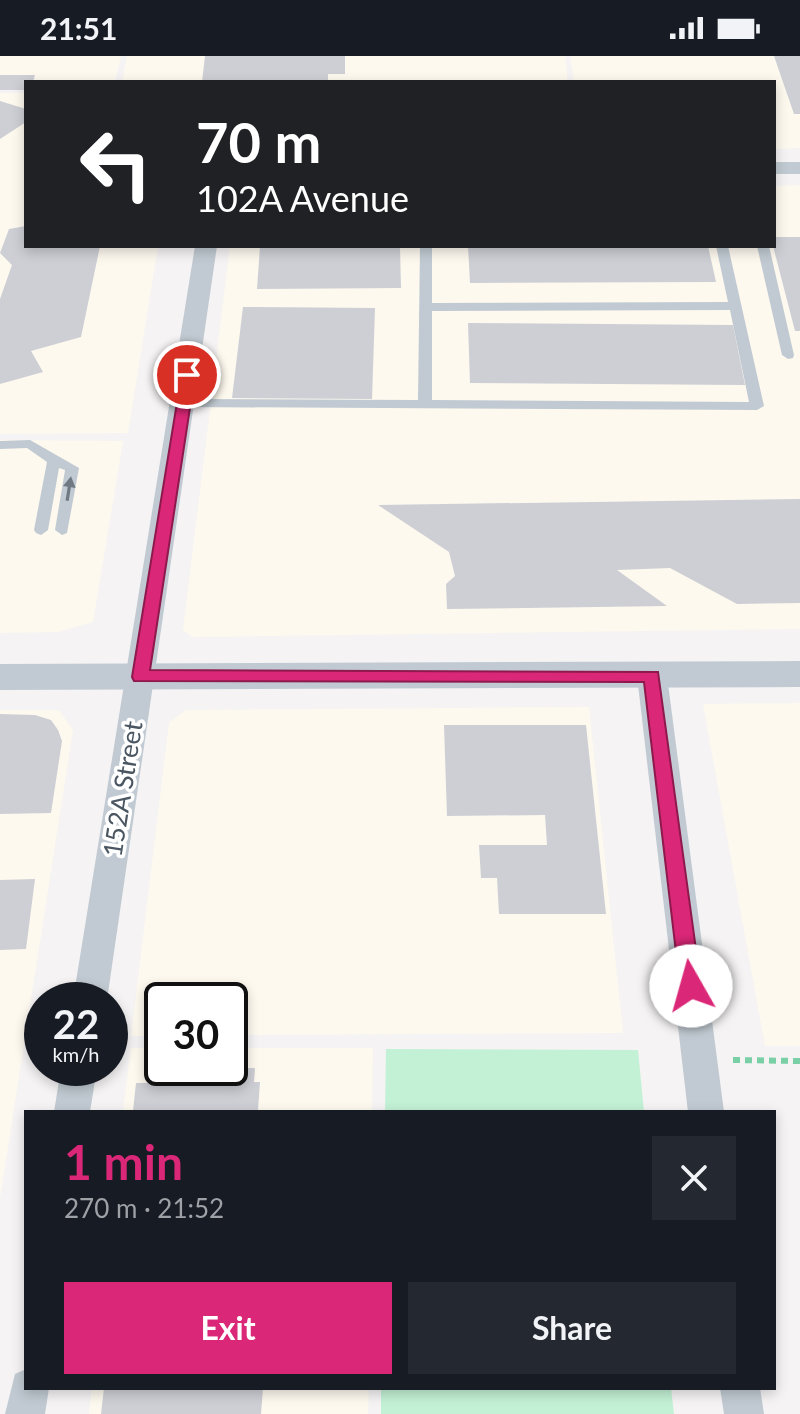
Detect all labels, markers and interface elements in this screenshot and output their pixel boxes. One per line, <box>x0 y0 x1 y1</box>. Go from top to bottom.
text: 21:51 <box>40 10 117 46</box>
text: 70 m <box>196 108 321 175</box>
icon: left <box>64 112 168 216</box>
text: 102A Avenue <box>196 176 409 220</box>
pin <box>153 341 221 409</box>
icon: arrive <box>165 353 209 397</box>
one-way arrow <box>63 476 75 501</box>
street label: 152A Street <box>95 718 149 859</box>
position arrow <box>649 944 733 1028</box>
speed limit sign: 30 <box>144 982 248 1086</box>
text: 22 <box>53 1000 99 1048</box>
text: km/h <box>53 1042 99 1066</box>
text: 1 min <box>64 1133 183 1190</box>
button: close <box>652 1136 736 1220</box>
text: 270 m · 21:52 <box>64 1192 224 1224</box>
button: Exit <box>64 1282 392 1374</box>
button: Share <box>408 1282 736 1374</box>

